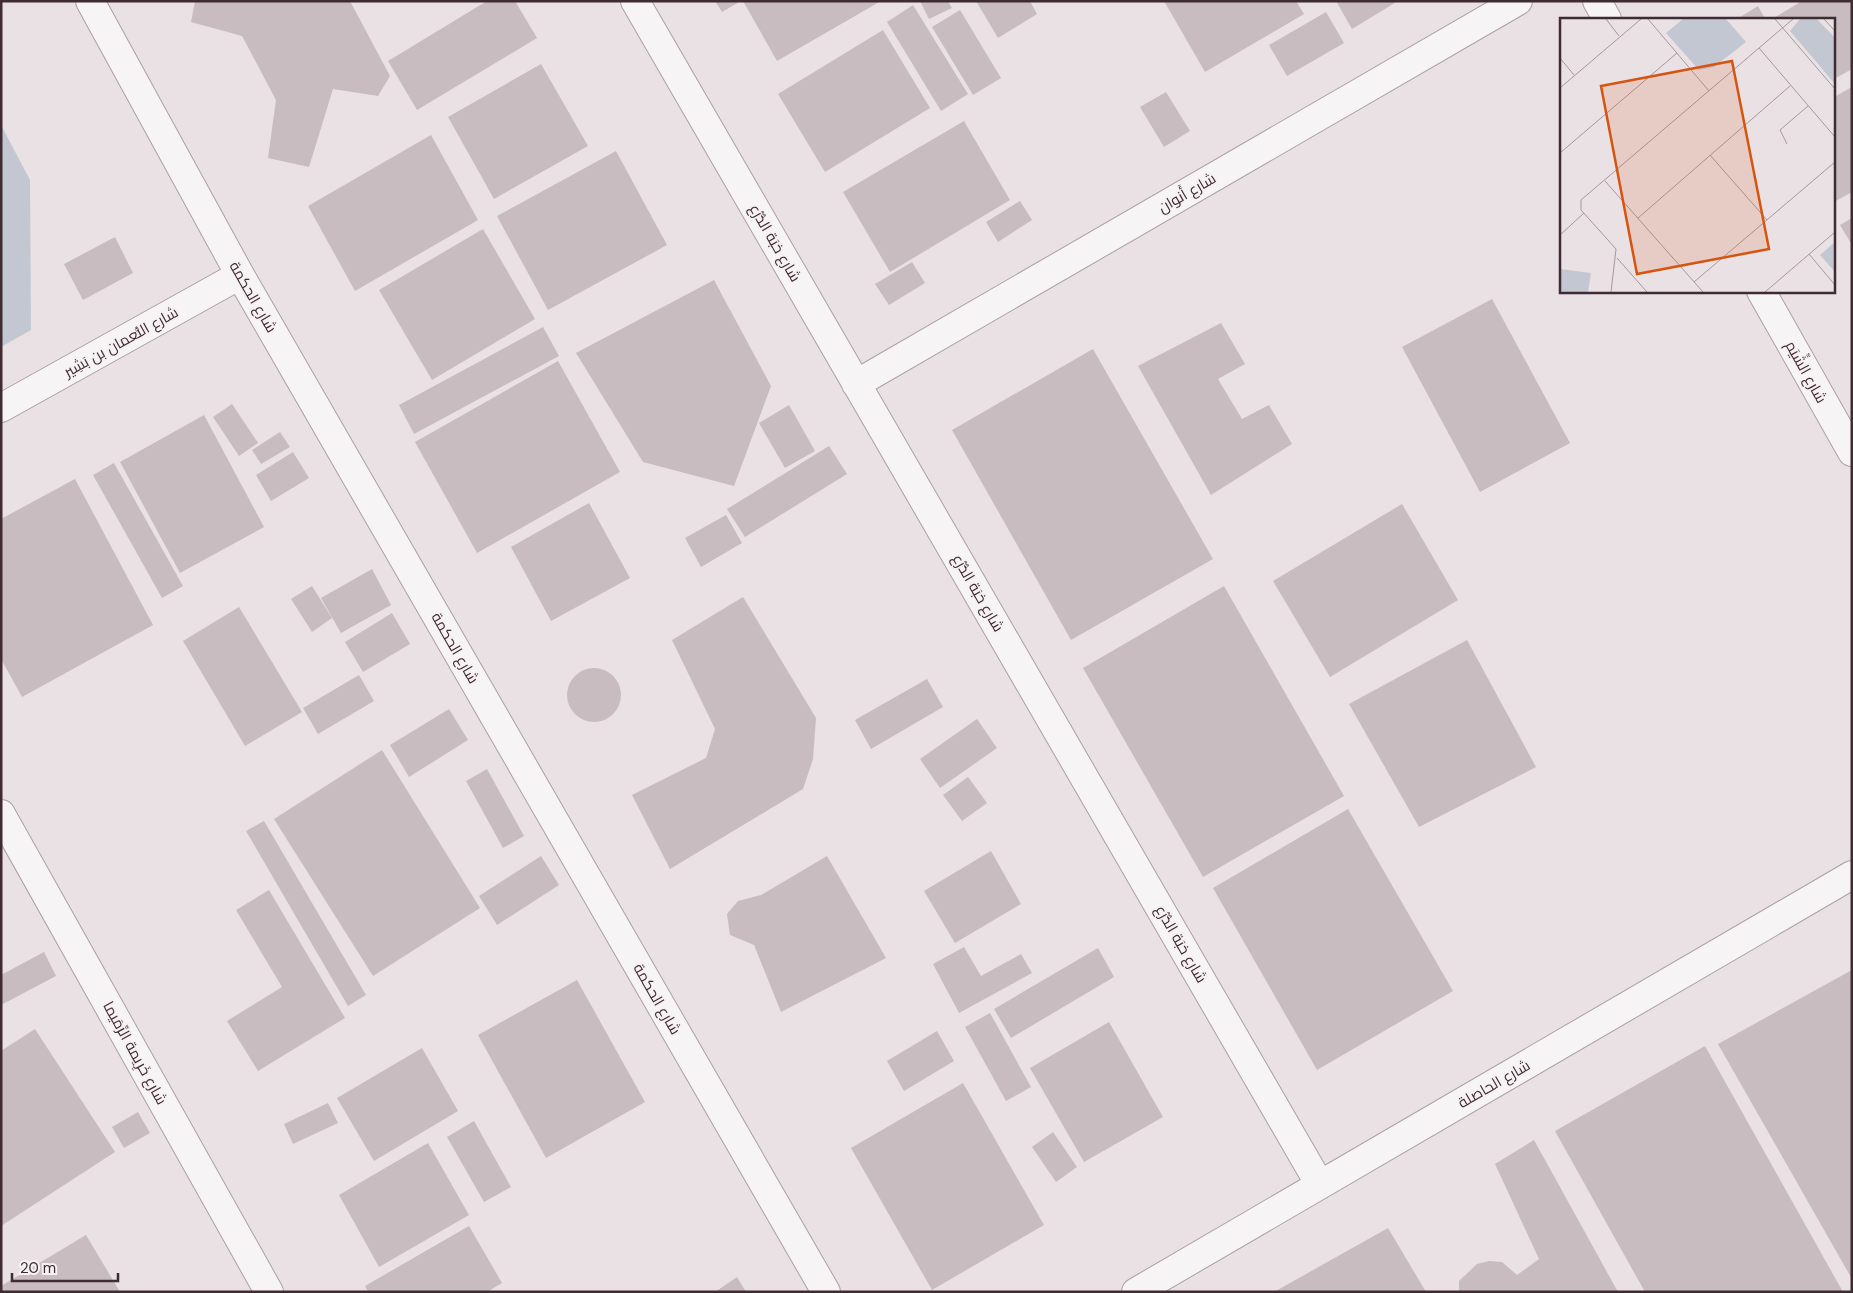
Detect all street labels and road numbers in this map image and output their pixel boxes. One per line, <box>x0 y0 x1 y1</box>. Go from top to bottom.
street label: شارع أَنوان <box>1154 167 1220 218</box>
street label: شارع خبَة الدُّرُع <box>744 200 805 286</box>
street label: شارع الحكمة <box>224 258 281 337</box>
street label: شارع النُّعمان بن بَشِير <box>59 302 182 383</box>
street label: شارع الشِّيَم <box>1780 336 1834 407</box>
street label: شارع خبَة الدُّرُع <box>947 550 1008 636</box>
street label: شارع الحكمة <box>426 609 483 688</box>
street label: شارع خبَة الدُّرُع <box>1150 901 1211 987</box>
street label: شارع الحكمة <box>628 960 685 1039</box>
street label: شارع خَرِيمة الرِّمَيما <box>97 998 172 1109</box>
street label: شارع الحاصلة <box>1454 1055 1534 1114</box>

